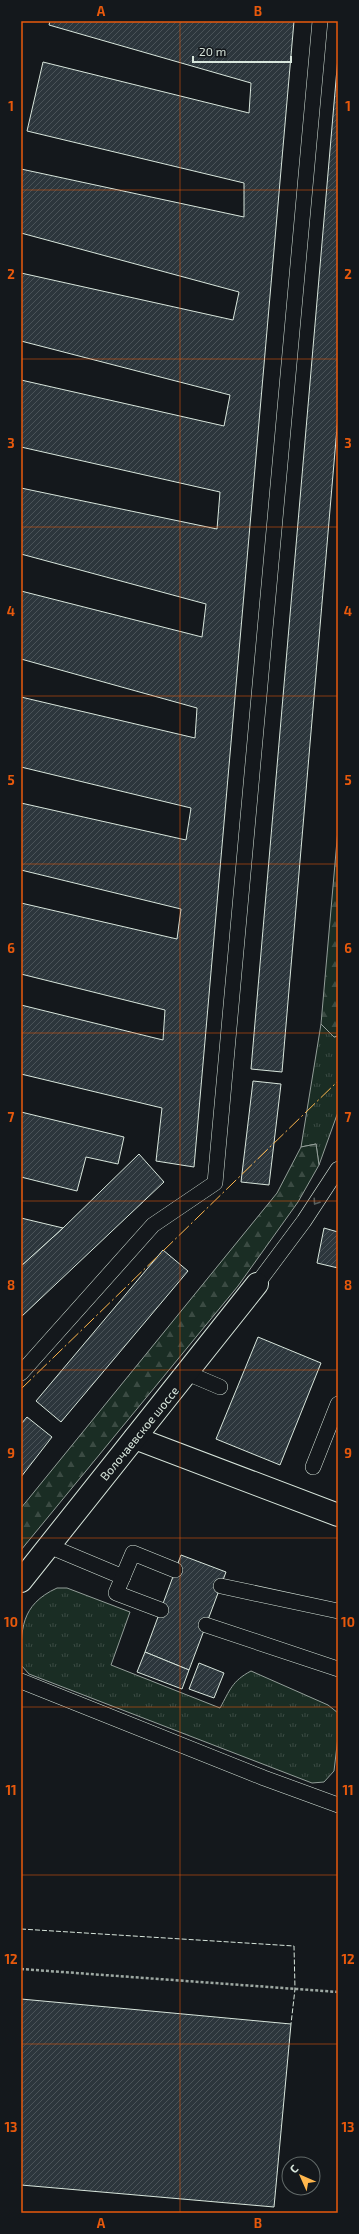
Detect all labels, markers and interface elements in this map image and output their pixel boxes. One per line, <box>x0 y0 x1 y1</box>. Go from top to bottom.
text: A <box>97 3 106 19</box>
text: B <box>254 3 262 19</box>
scale bar <box>193 38 291 64</box>
text: 20 m <box>199 44 226 58</box>
text: 1 <box>8 98 14 114</box>
text: 1 <box>345 98 351 114</box>
text: 2 <box>7 266 15 282</box>
text: 2 <box>344 266 352 282</box>
text: 3 <box>7 435 15 451</box>
text: 3 <box>344 435 352 451</box>
text: 4 <box>7 603 15 619</box>
text: 4 <box>344 603 352 619</box>
text: 5 <box>7 772 15 788</box>
text: 5 <box>344 772 352 788</box>
text: 6 <box>7 940 15 956</box>
text: 6 <box>344 940 352 956</box>
text: 7 <box>8 1109 15 1125</box>
text: 7 <box>345 1109 352 1125</box>
one-way arrow <box>313 1198 321 1205</box>
text: 8 <box>7 1277 15 1293</box>
text: 8 <box>344 1277 352 1293</box>
street label: Волочаевское шоссе <box>97 1383 181 1483</box>
text: 9 <box>7 1445 15 1461</box>
text: 9 <box>344 1445 352 1461</box>
text: 10 <box>4 1614 18 1630</box>
text: 10 <box>341 1614 355 1630</box>
text: 11 <box>5 1782 17 1798</box>
text: 11 <box>342 1782 354 1798</box>
text: 12 <box>4 1951 18 1967</box>
text: 12 <box>341 1951 355 1967</box>
text: 13 <box>5 2119 18 2135</box>
text: 13 <box>342 2119 355 2135</box>
north arrow <box>281 2156 321 2196</box>
text: С <box>287 2161 301 2175</box>
text: A <box>97 2215 106 2231</box>
text: B <box>254 2215 262 2231</box>

